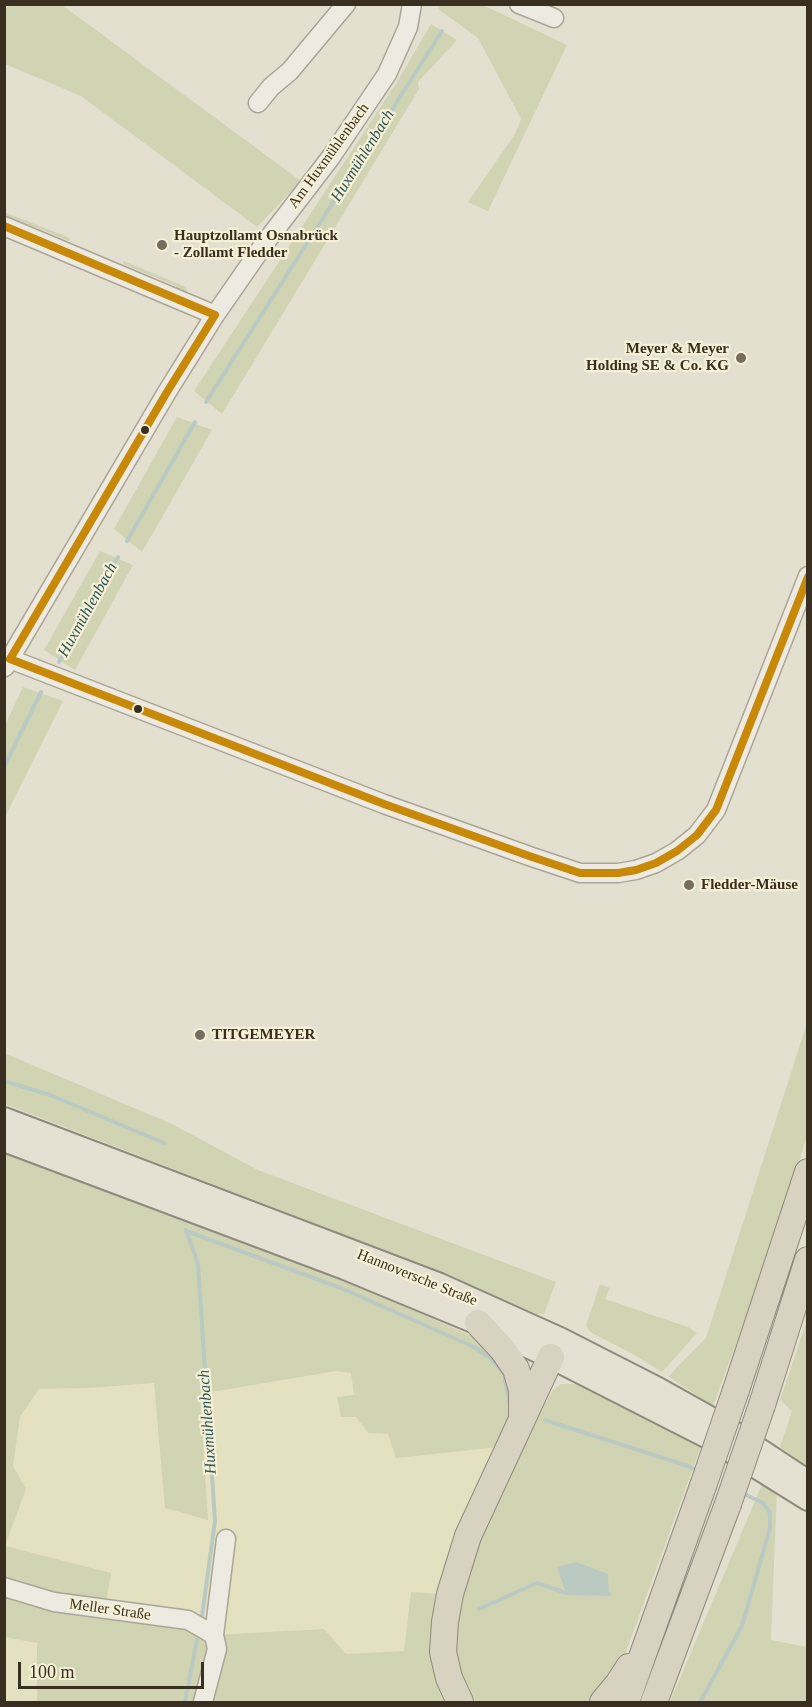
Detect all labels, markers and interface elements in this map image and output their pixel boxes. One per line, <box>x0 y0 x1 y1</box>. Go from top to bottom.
street label: Am Huxmühlenbach <box>285 100 373 212</box>
water label: Huxmühlenbach <box>327 106 399 206</box>
place label: Hauptzollamt Osnabrück - Zollamt Fledder <box>174 227 338 262</box>
marker: Hauptzollamt Osnabrück - Zollamt Fledder <box>155 238 169 252</box>
place label: Meyer & Meyer Holding SE & Co. KG <box>586 340 729 375</box>
marker: Meyer & Meyer Holding SE & Co. KG <box>734 351 748 365</box>
unlabelled marker <box>139 424 151 436</box>
water label: Huxmühlenbach <box>54 559 122 661</box>
unlabelled marker <box>132 703 144 715</box>
place label: Fledder-Mäuse <box>701 876 798 894</box>
marker: Fledder-Mäuse <box>682 878 696 892</box>
place label: TITGEMEYER <box>212 1026 315 1044</box>
marker: TITGEMEYER <box>193 1028 207 1042</box>
street label: Hannoversche Straße <box>354 1246 480 1310</box>
water label: Huxmühlenbach <box>195 1369 221 1475</box>
street label: Meller Straße <box>68 1595 152 1625</box>
scale bar <box>21 1650 207 1688</box>
text: 100 m <box>29 1662 75 1682</box>

